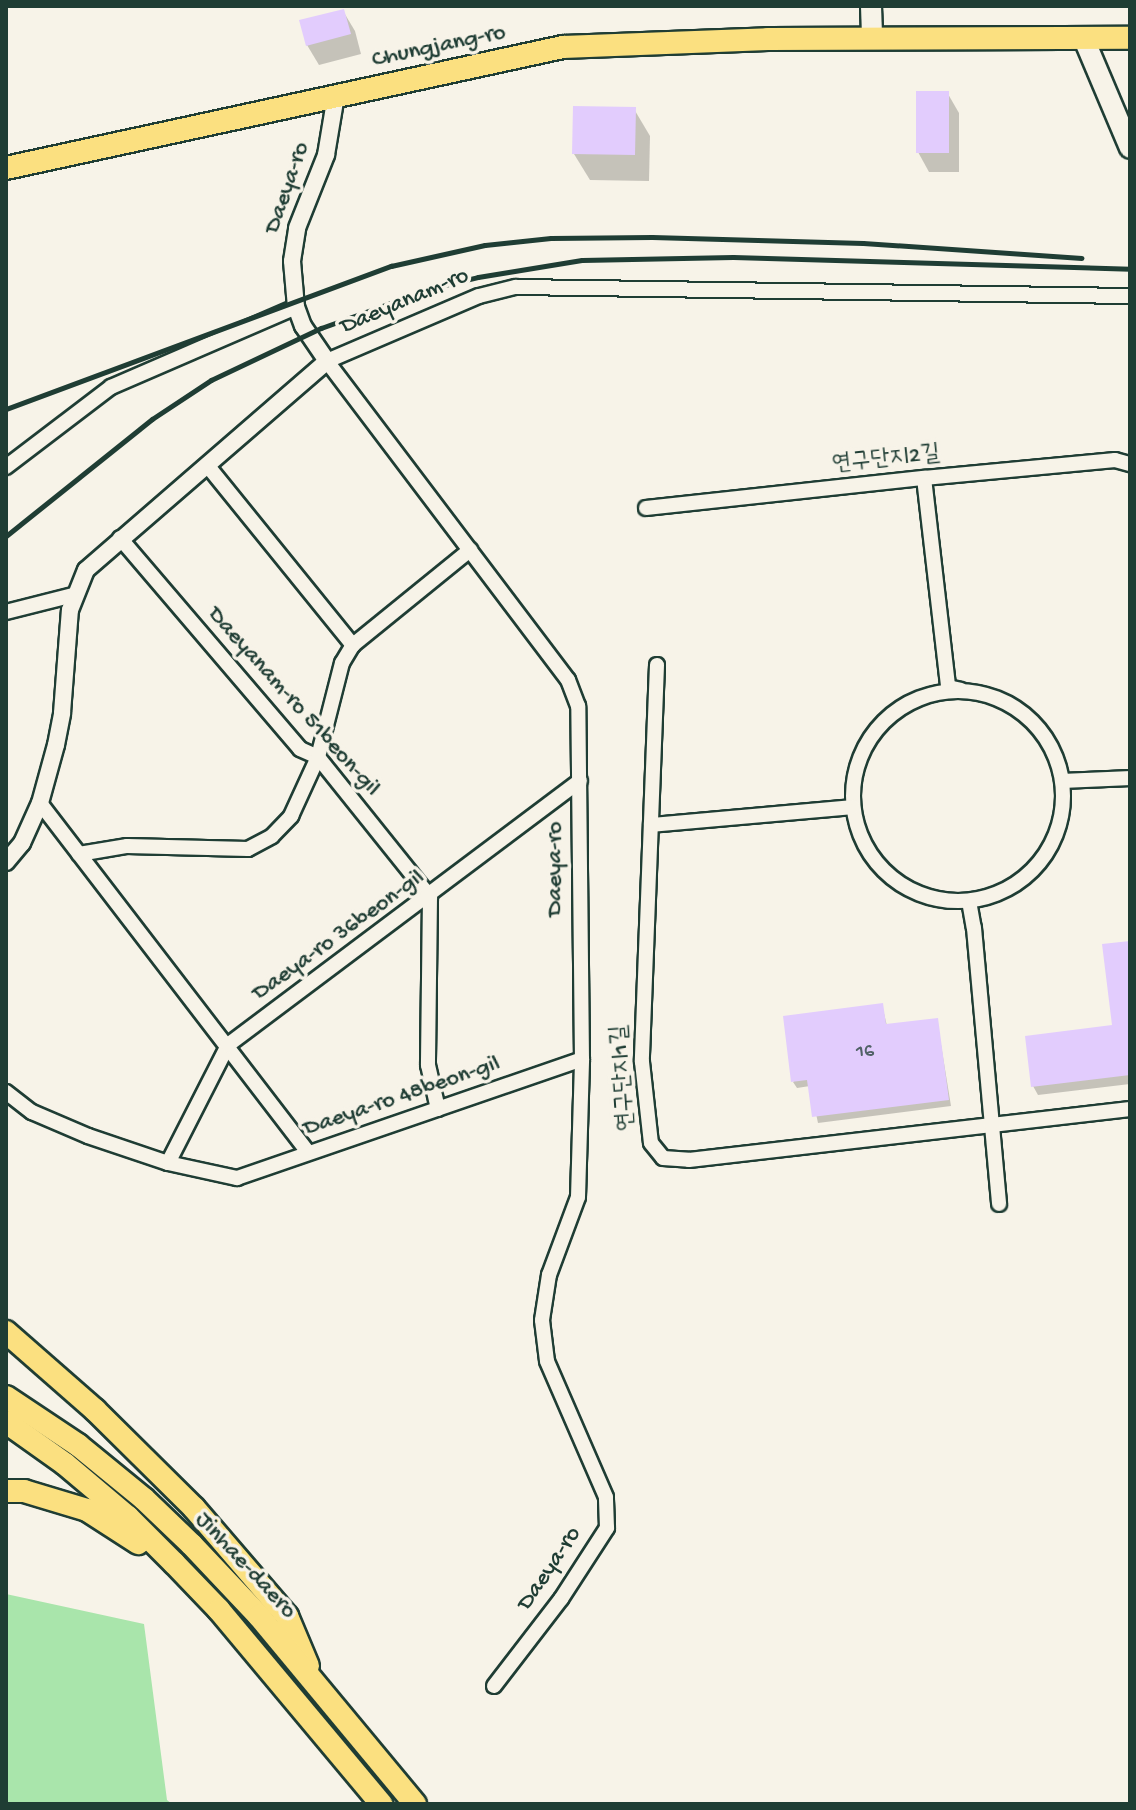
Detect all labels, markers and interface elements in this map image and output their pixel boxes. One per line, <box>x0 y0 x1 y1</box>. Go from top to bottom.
street label: Chungjang-ro <box>369 19 509 75</box>
street label: Daeya-ro <box>259 138 317 238</box>
street label: Daeyanam-ro <box>336 262 474 342</box>
street label: 연구단지2길 <box>831 440 941 480</box>
street label: Daeyanam-ro 51beon-gil <box>200 601 386 803</box>
street label: Daeya-ro <box>542 822 570 916</box>
street label: Daeya-ro 36beon-gil <box>247 864 431 1008</box>
street label: 연구단지1길 <box>606 1024 642 1132</box>
house number: 16 <box>856 1040 874 1064</box>
street label: Daeya-ro 48beon-gil <box>300 1050 504 1144</box>
street label: Jinhae-daero <box>188 1506 302 1626</box>
street label: Daeya-ro <box>512 1522 588 1616</box>

